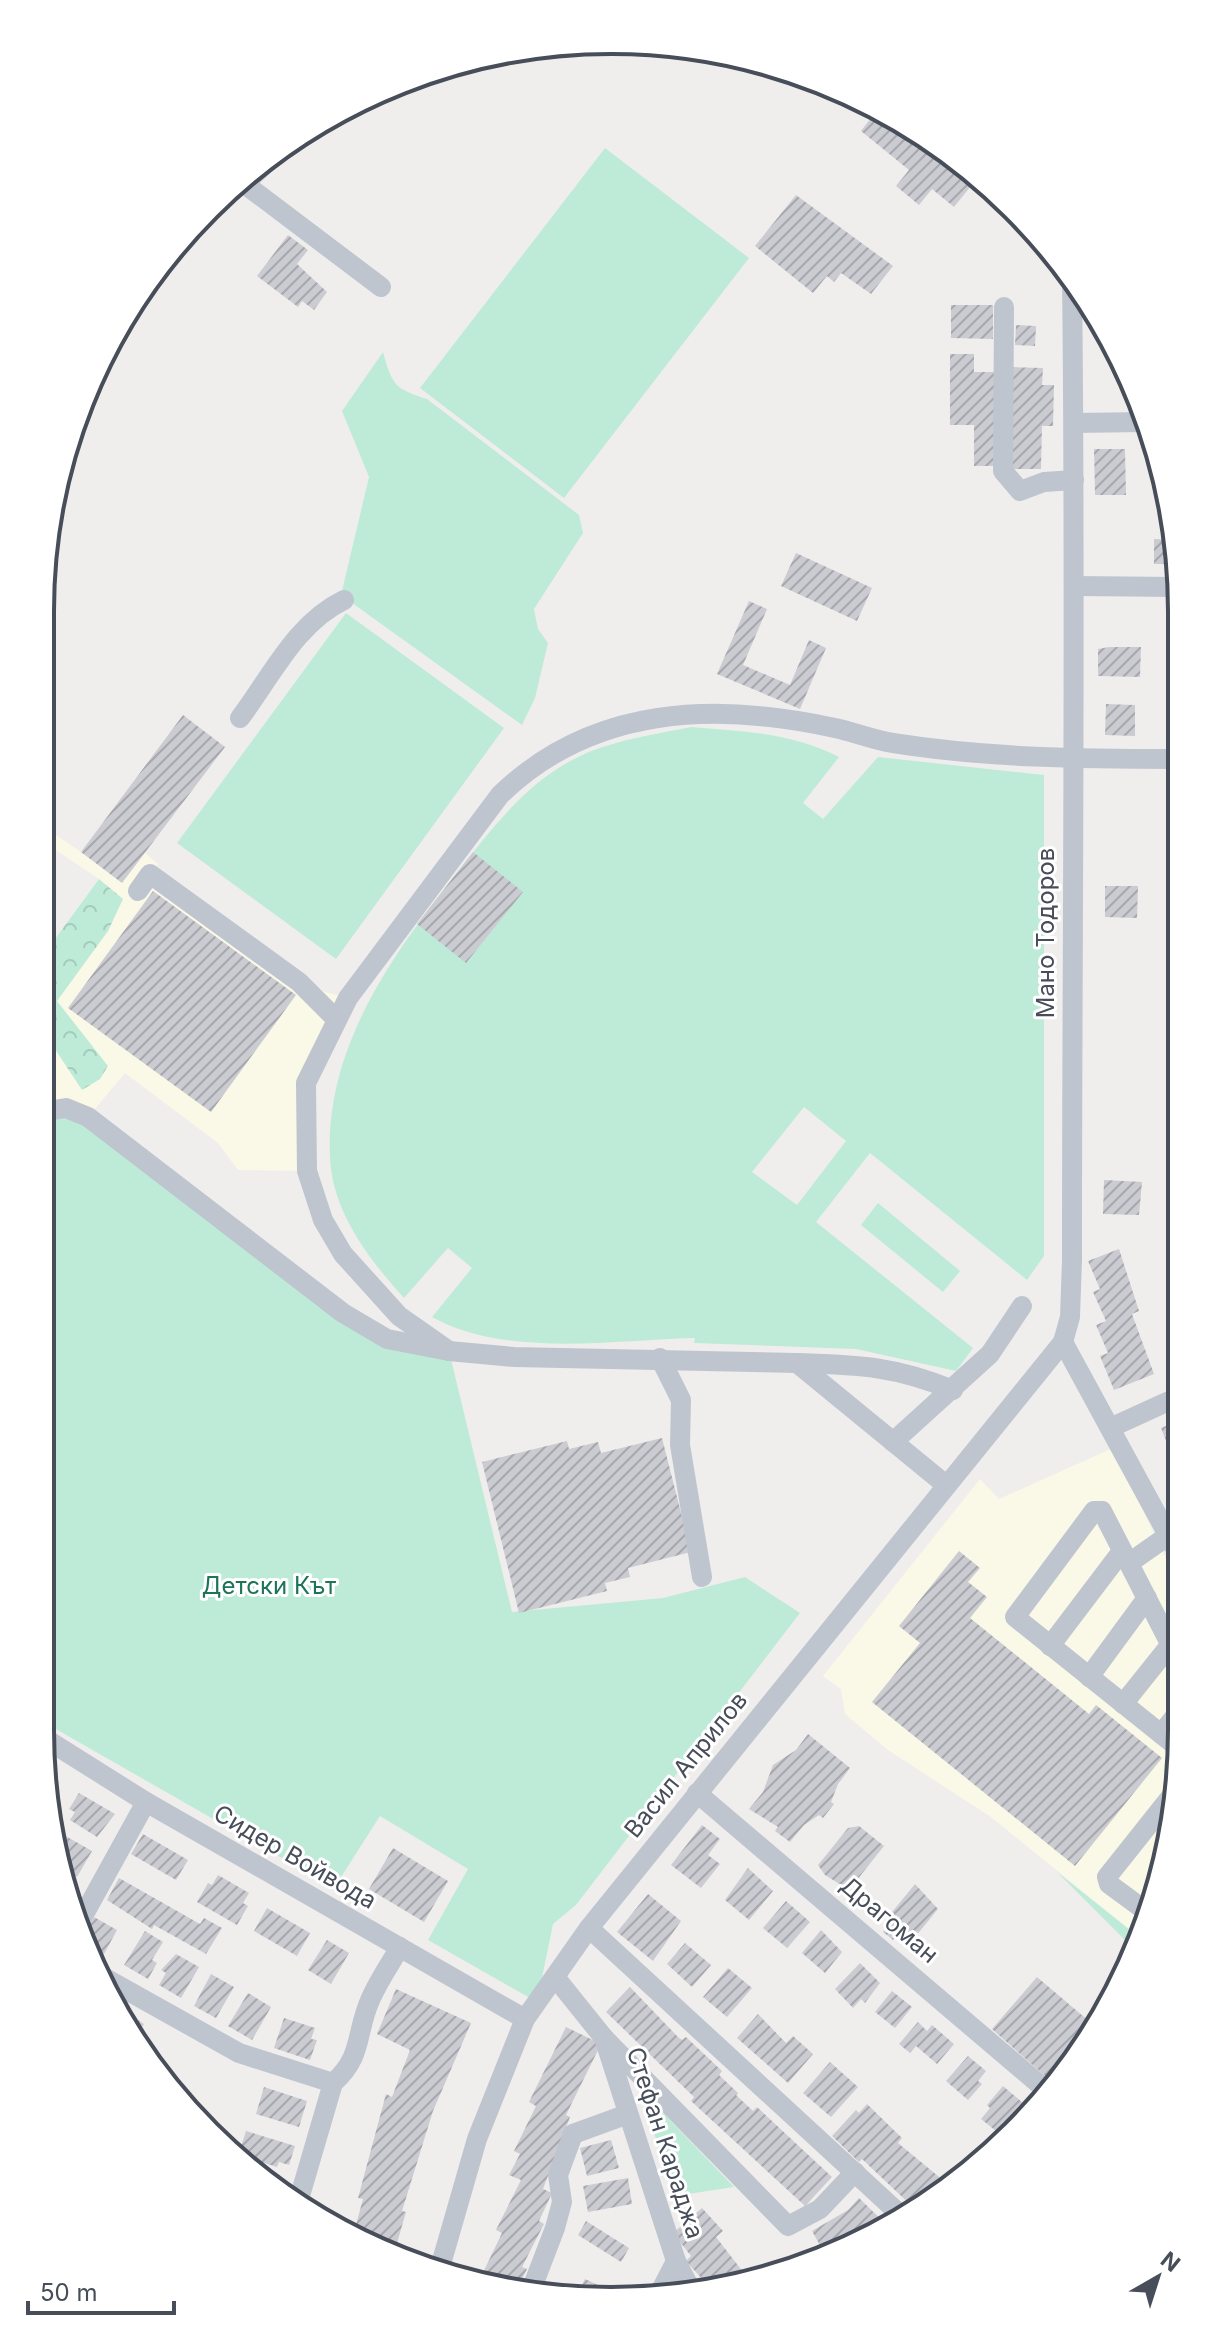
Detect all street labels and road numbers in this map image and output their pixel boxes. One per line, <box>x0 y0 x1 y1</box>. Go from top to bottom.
street label: Мано Тодоров <box>1031 848 1060 1018</box>
street label: Васил Априлов <box>618 1686 753 1843</box>
street label: Сидер Войвода <box>209 1798 382 1915</box>
street label: Драгоман <box>835 1870 944 1969</box>
street label: Стефан Караджа <box>621 2043 710 2242</box>

